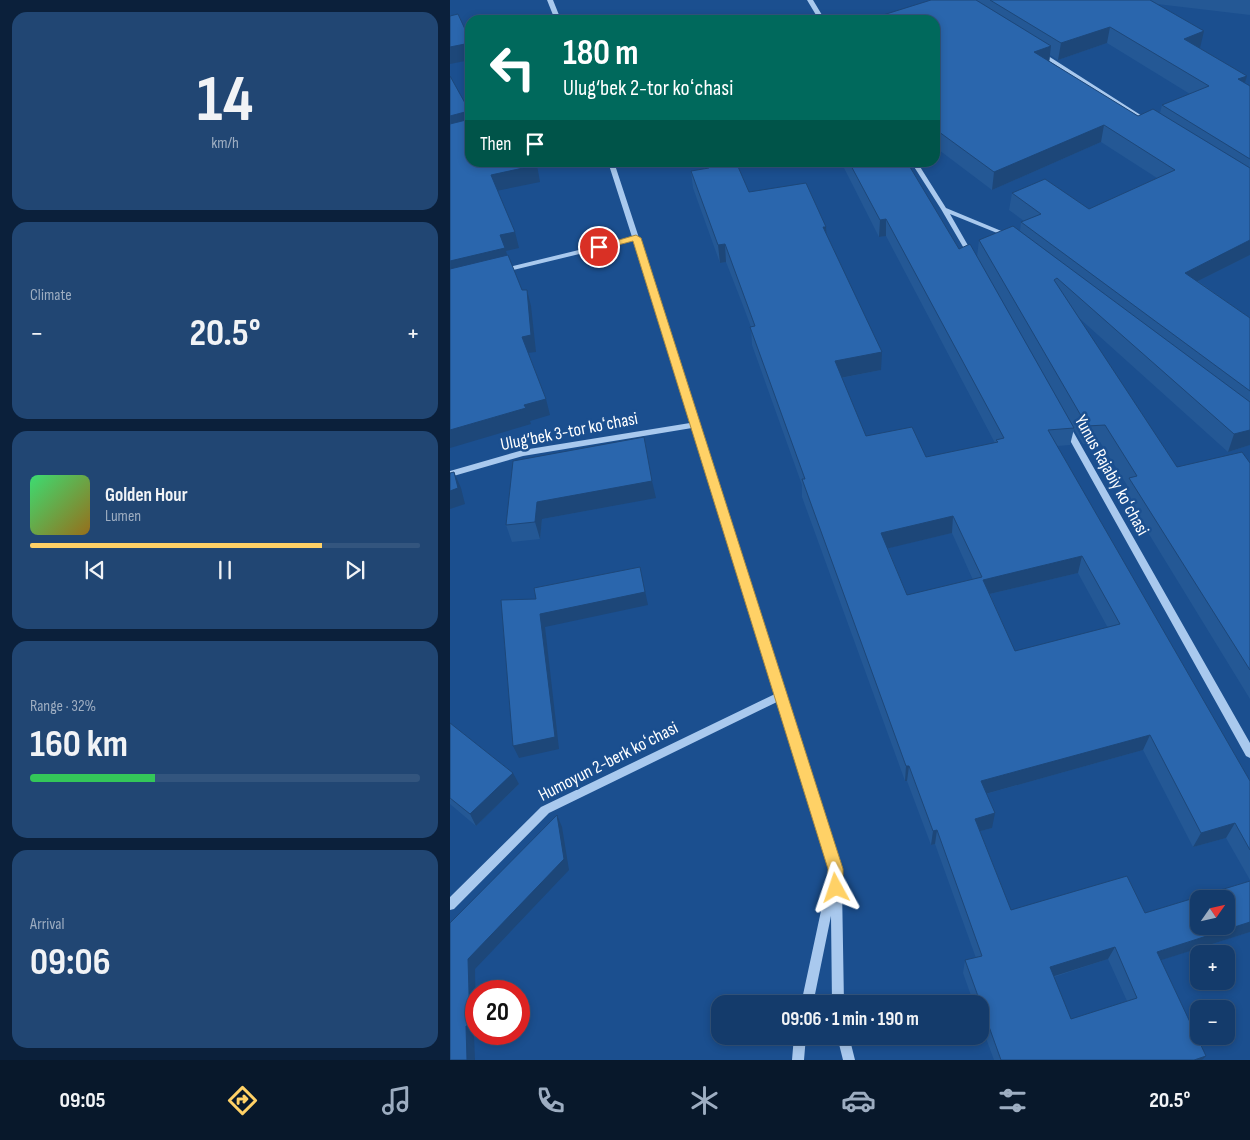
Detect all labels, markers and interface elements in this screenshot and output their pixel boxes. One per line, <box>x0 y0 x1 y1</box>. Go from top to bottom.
text: 180 m <box>563 32 639 75</box>
icon: left <box>480 35 545 100</box>
text: 14 <box>197 62 253 140</box>
text: Ulug‘bek 2-tor koʻchasi <box>563 75 733 102</box>
icon: arrive <box>521 130 549 158</box>
text: Then <box>480 133 511 156</box>
text: km/h <box>211 134 239 153</box>
pin <box>578 226 620 268</box>
icon: arrive <box>585 233 613 261</box>
text: Climate <box>30 286 72 305</box>
text: 20.5° <box>189 311 261 356</box>
text: − <box>30 317 44 350</box>
text: + <box>406 317 420 350</box>
street label: Ulug‘bek 3-tor koʻchasi <box>499 408 640 455</box>
street label: Yunus Rajabiy koʻchasi <box>1070 411 1153 539</box>
text: Golden Hour <box>105 484 188 507</box>
text: Lumen <box>105 507 141 526</box>
icon: previous <box>81 556 109 584</box>
icon: pause <box>211 556 239 584</box>
icon: next <box>341 556 369 584</box>
text: Range · 32% <box>30 697 96 716</box>
street label: Humoyun 2-berk koʻchasi <box>535 717 682 806</box>
text: 160 km <box>30 722 128 767</box>
position arrow <box>809 861 861 913</box>
north arrow <box>1190 890 1235 935</box>
map controls <box>1190 890 1235 1045</box>
text: Arrival <box>30 915 64 934</box>
text: 09:06 <box>30 940 111 985</box>
button: + <box>1190 945 1235 990</box>
speed limit sign: 20 <box>465 980 530 1045</box>
button: − <box>1190 1000 1235 1045</box>
text: 09:06 · 1 min · 190 m <box>781 1008 919 1031</box>
icon: directions <box>225 1083 260 1118</box>
icon: music <box>379 1083 414 1118</box>
icon: phone <box>533 1083 568 1118</box>
icon: climate <box>687 1083 722 1118</box>
icon: car <box>841 1083 876 1118</box>
icon: filters <box>995 1083 1030 1118</box>
text: 09:05 <box>60 1087 106 1114</box>
text: 20.5° <box>1149 1087 1190 1114</box>

